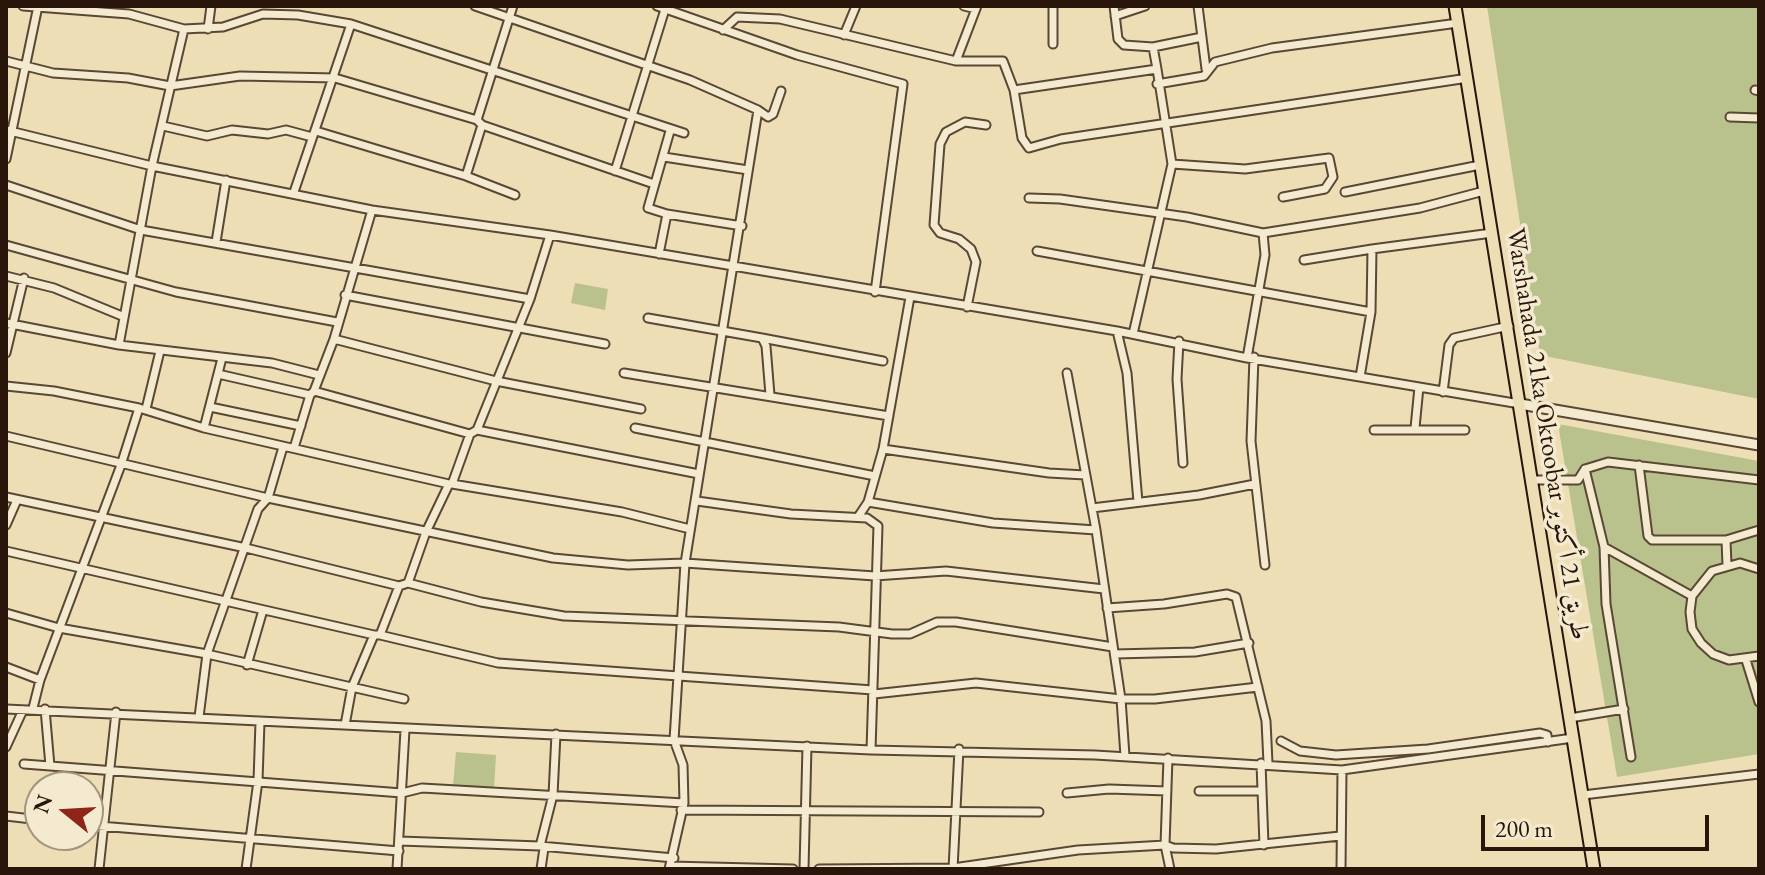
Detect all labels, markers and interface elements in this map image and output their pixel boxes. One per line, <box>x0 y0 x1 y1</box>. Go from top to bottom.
street label: Warshahada 21ka Oktoobar طريق 21 أكتوبر <box>1499 226 1595 642</box>
north arrow <box>24 771 104 851</box>
text: N <box>26 791 59 817</box>
scale bar <box>1485 799 1713 849</box>
text: 200 m <box>1495 813 1553 844</box>

